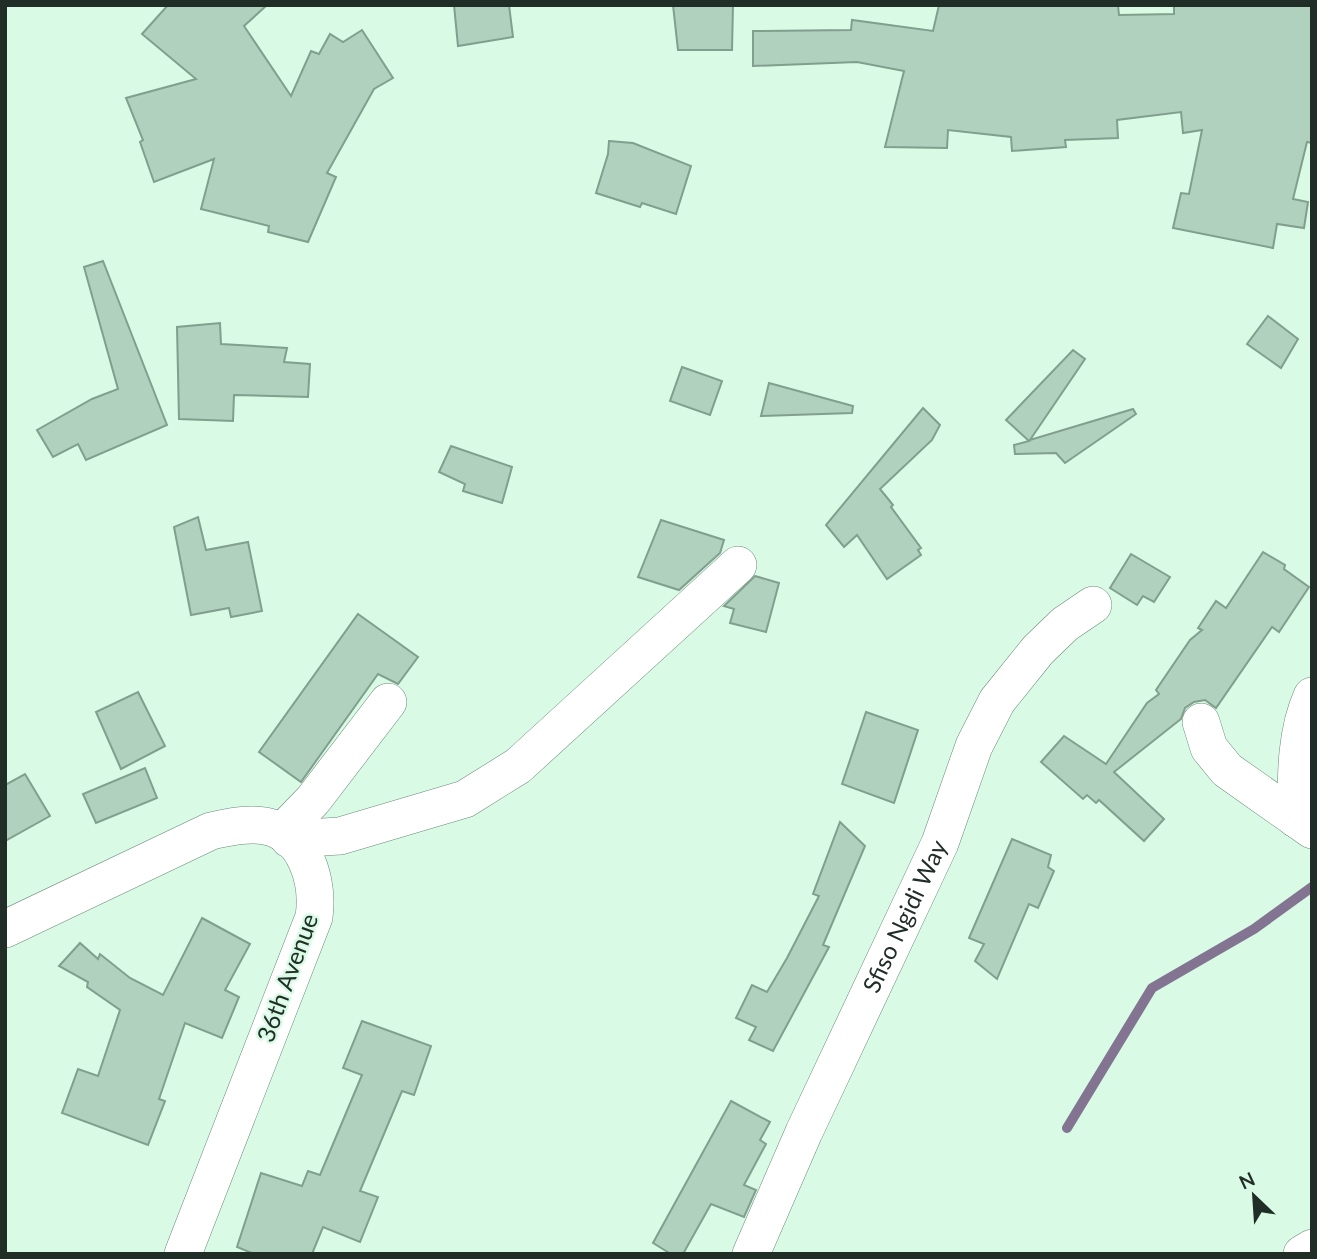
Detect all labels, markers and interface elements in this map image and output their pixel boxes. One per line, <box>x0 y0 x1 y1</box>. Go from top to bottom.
street label: Sfiso Ngidi Way <box>856 835 953 997</box>
street label: 36th Avenue <box>250 909 323 1046</box>
north arrow <box>1219 1161 1289 1231</box>
text: N <box>1235 1167 1258 1194</box>

